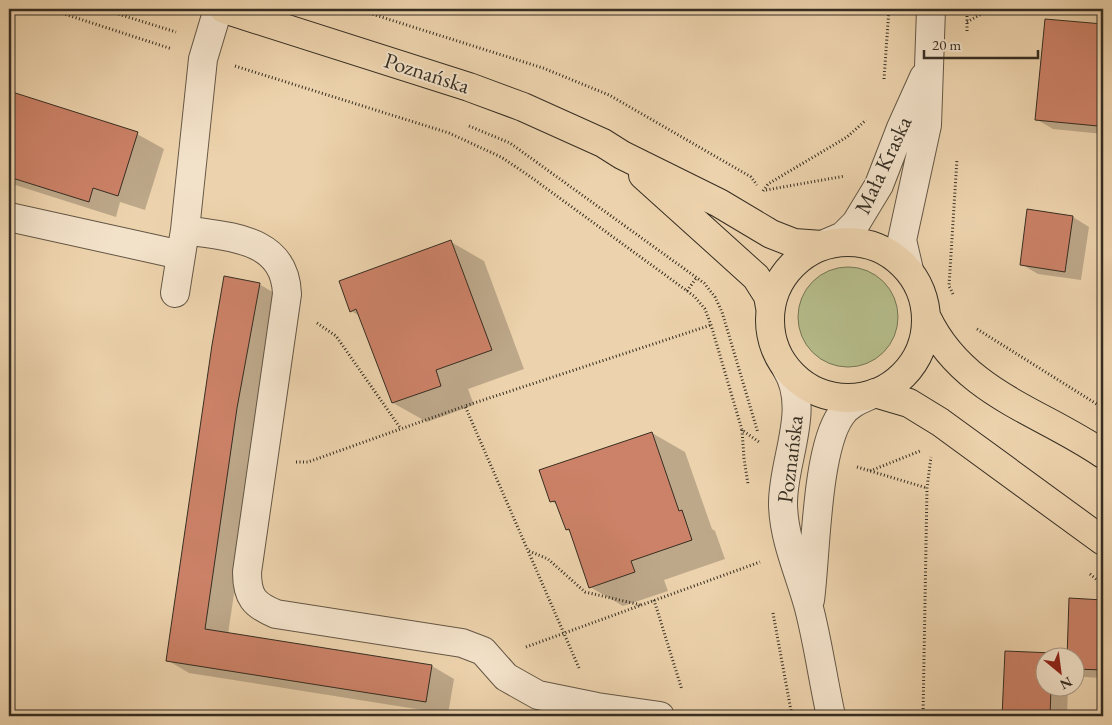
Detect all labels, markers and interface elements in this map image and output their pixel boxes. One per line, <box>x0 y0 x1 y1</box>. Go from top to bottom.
scale bar <box>924 28 1038 60</box>
text: 20 m <box>932 35 961 54</box>
street label: Poznańska <box>381 46 474 100</box>
street label: Mała Kraska <box>848 111 918 219</box>
street label: Poznańska <box>770 413 810 505</box>
north arrow <box>1034 648 1084 698</box>
text: N <box>1056 673 1076 694</box>

